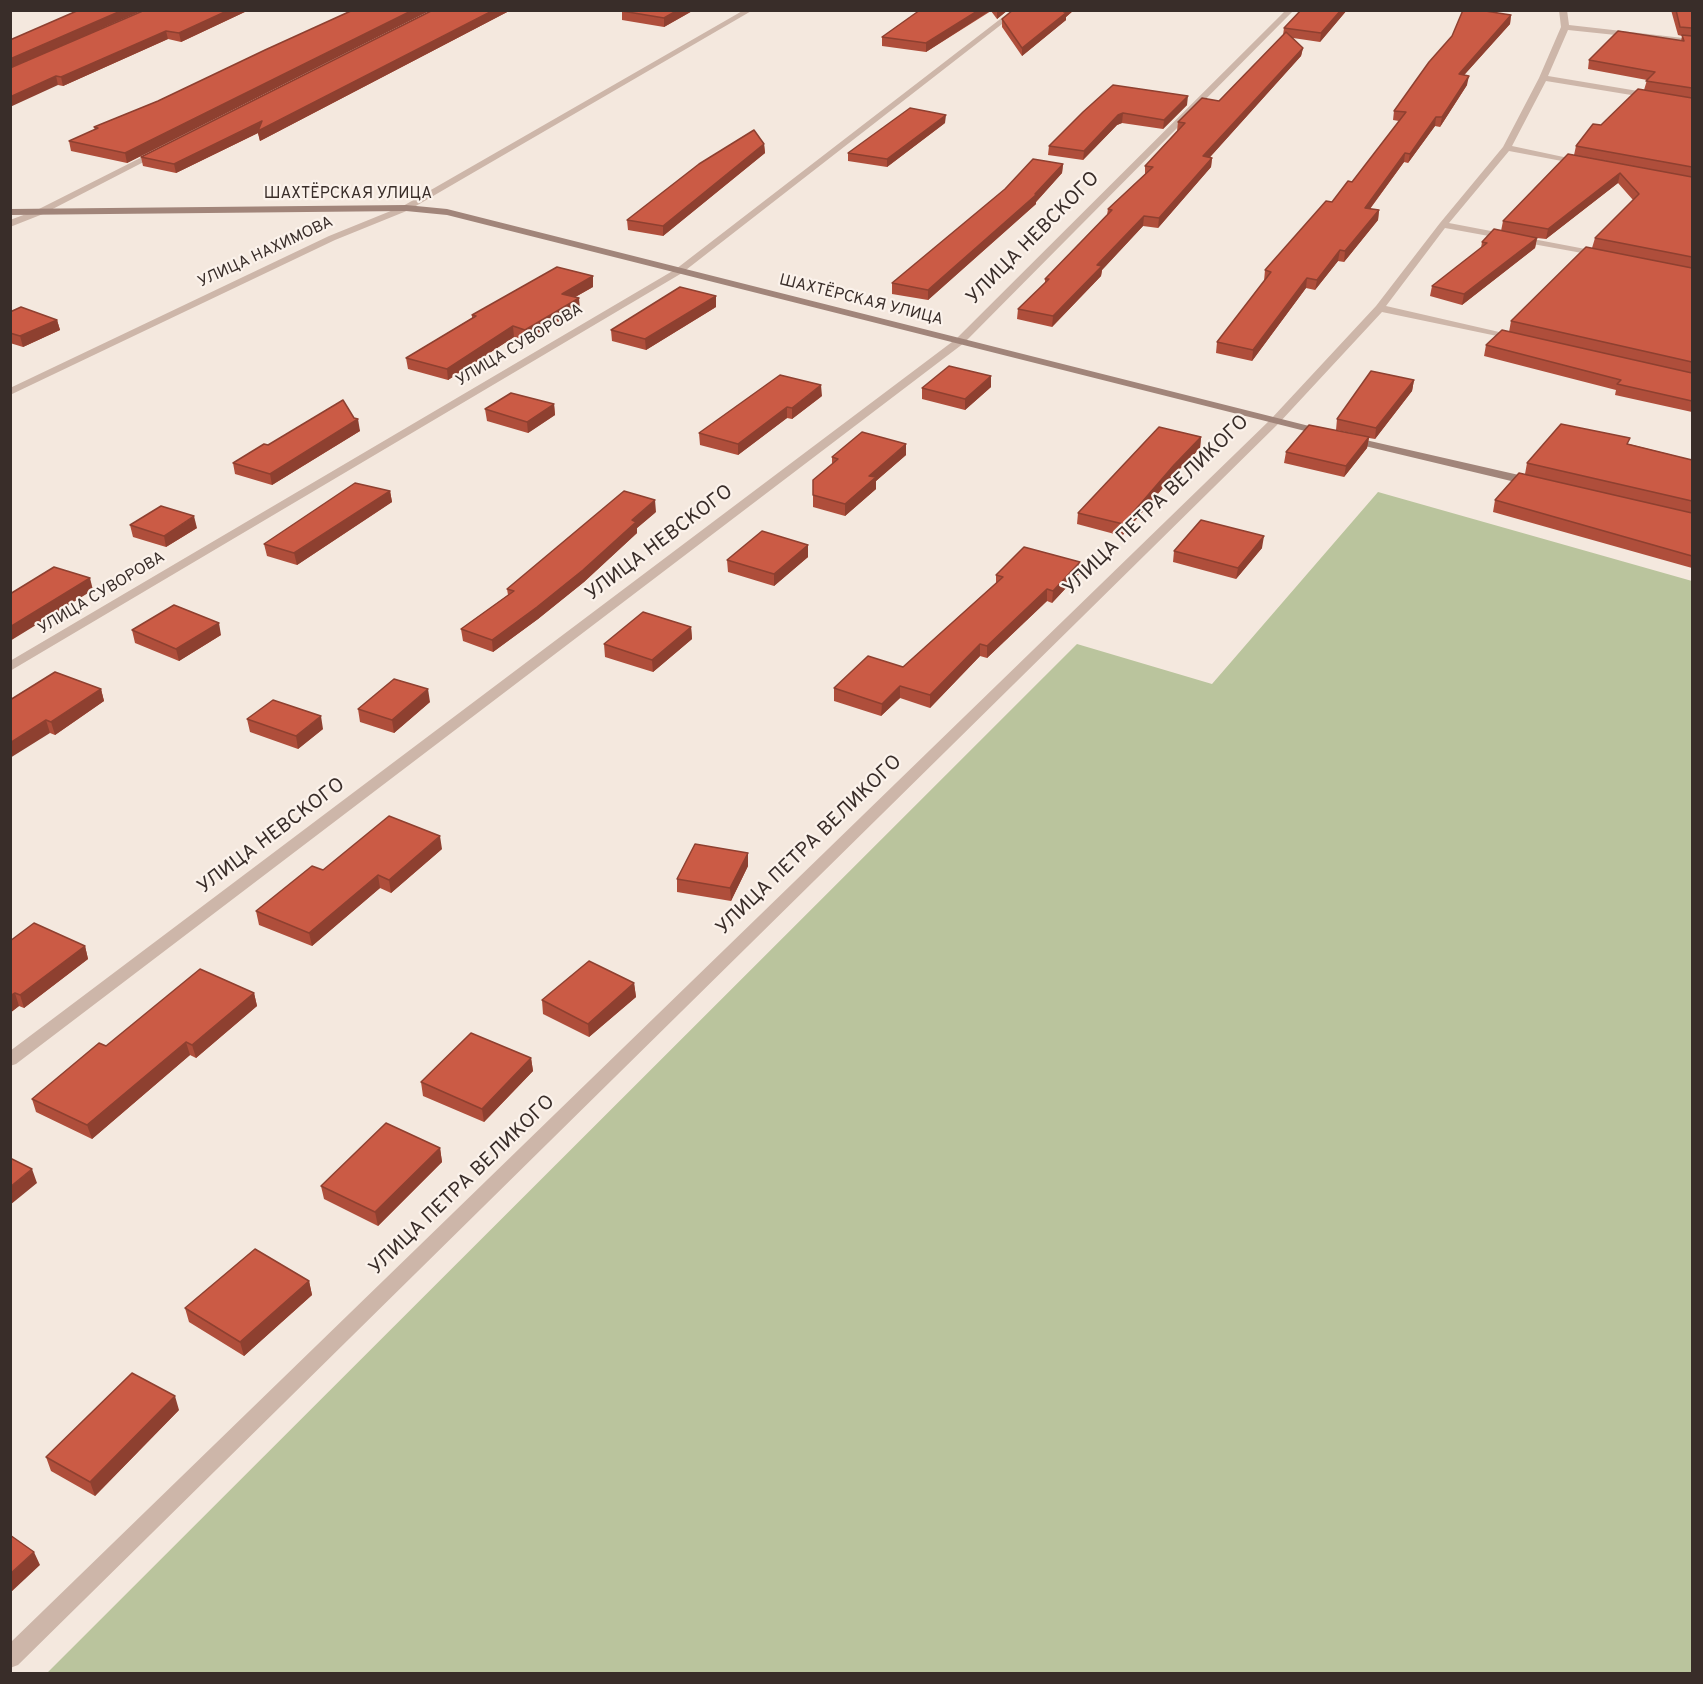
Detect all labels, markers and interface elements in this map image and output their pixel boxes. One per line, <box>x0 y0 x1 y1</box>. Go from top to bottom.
street label: УЛИЦА НЕВСКОГО <box>962 167 1106 311</box>
street label: ШАХТЁРСКАЯ УЛИЦА <box>264 185 432 205</box>
street label: УЛИЦА НАХИМОВА <box>195 213 337 293</box>
street label: ШАХТЁРСКАЯ УЛИЦА <box>777 271 945 331</box>
street label: УЛИЦА СУВОРОВА <box>453 301 587 391</box>
street label: УЛИЦА ПЕТРА ВЕЛИКОГО <box>1059 411 1255 601</box>
street label: УЛИЦА НЕВСКОГО <box>582 481 738 607</box>
street label: УЛИЦА СУВОРОВА <box>35 549 169 639</box>
street label: УЛИЦА ПЕТРА ВЕЛИКОГО <box>712 751 908 941</box>
street label: УЛИЦА НЕВСКОГО <box>194 774 350 900</box>
street label: УЛИЦА ПЕТРА ВЕЛИКОГО <box>365 1091 561 1281</box>

